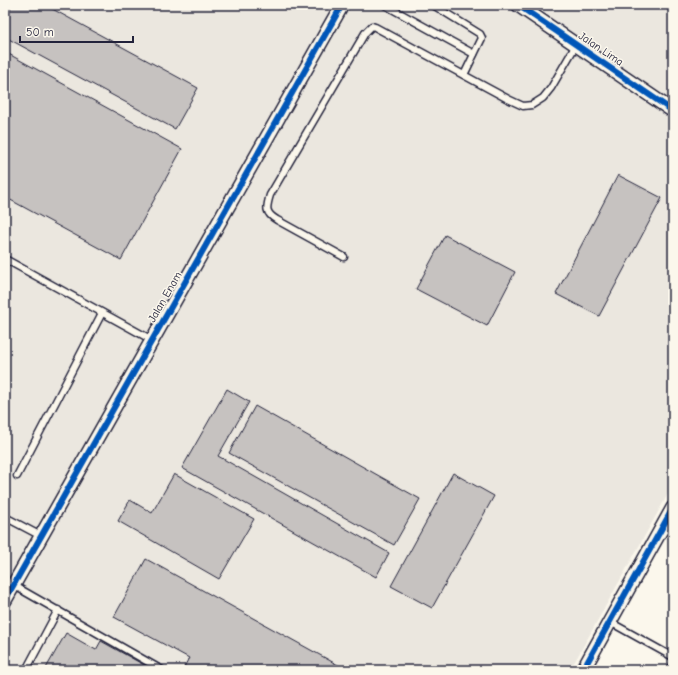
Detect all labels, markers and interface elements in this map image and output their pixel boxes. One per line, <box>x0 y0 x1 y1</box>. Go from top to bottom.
scale bar <box>20 18 133 44</box>
text: 50 m <box>26 25 54 39</box>
street label: Jalan Lima <box>576 29 626 69</box>
street label: Jalan Enam <box>145 269 185 325</box>

